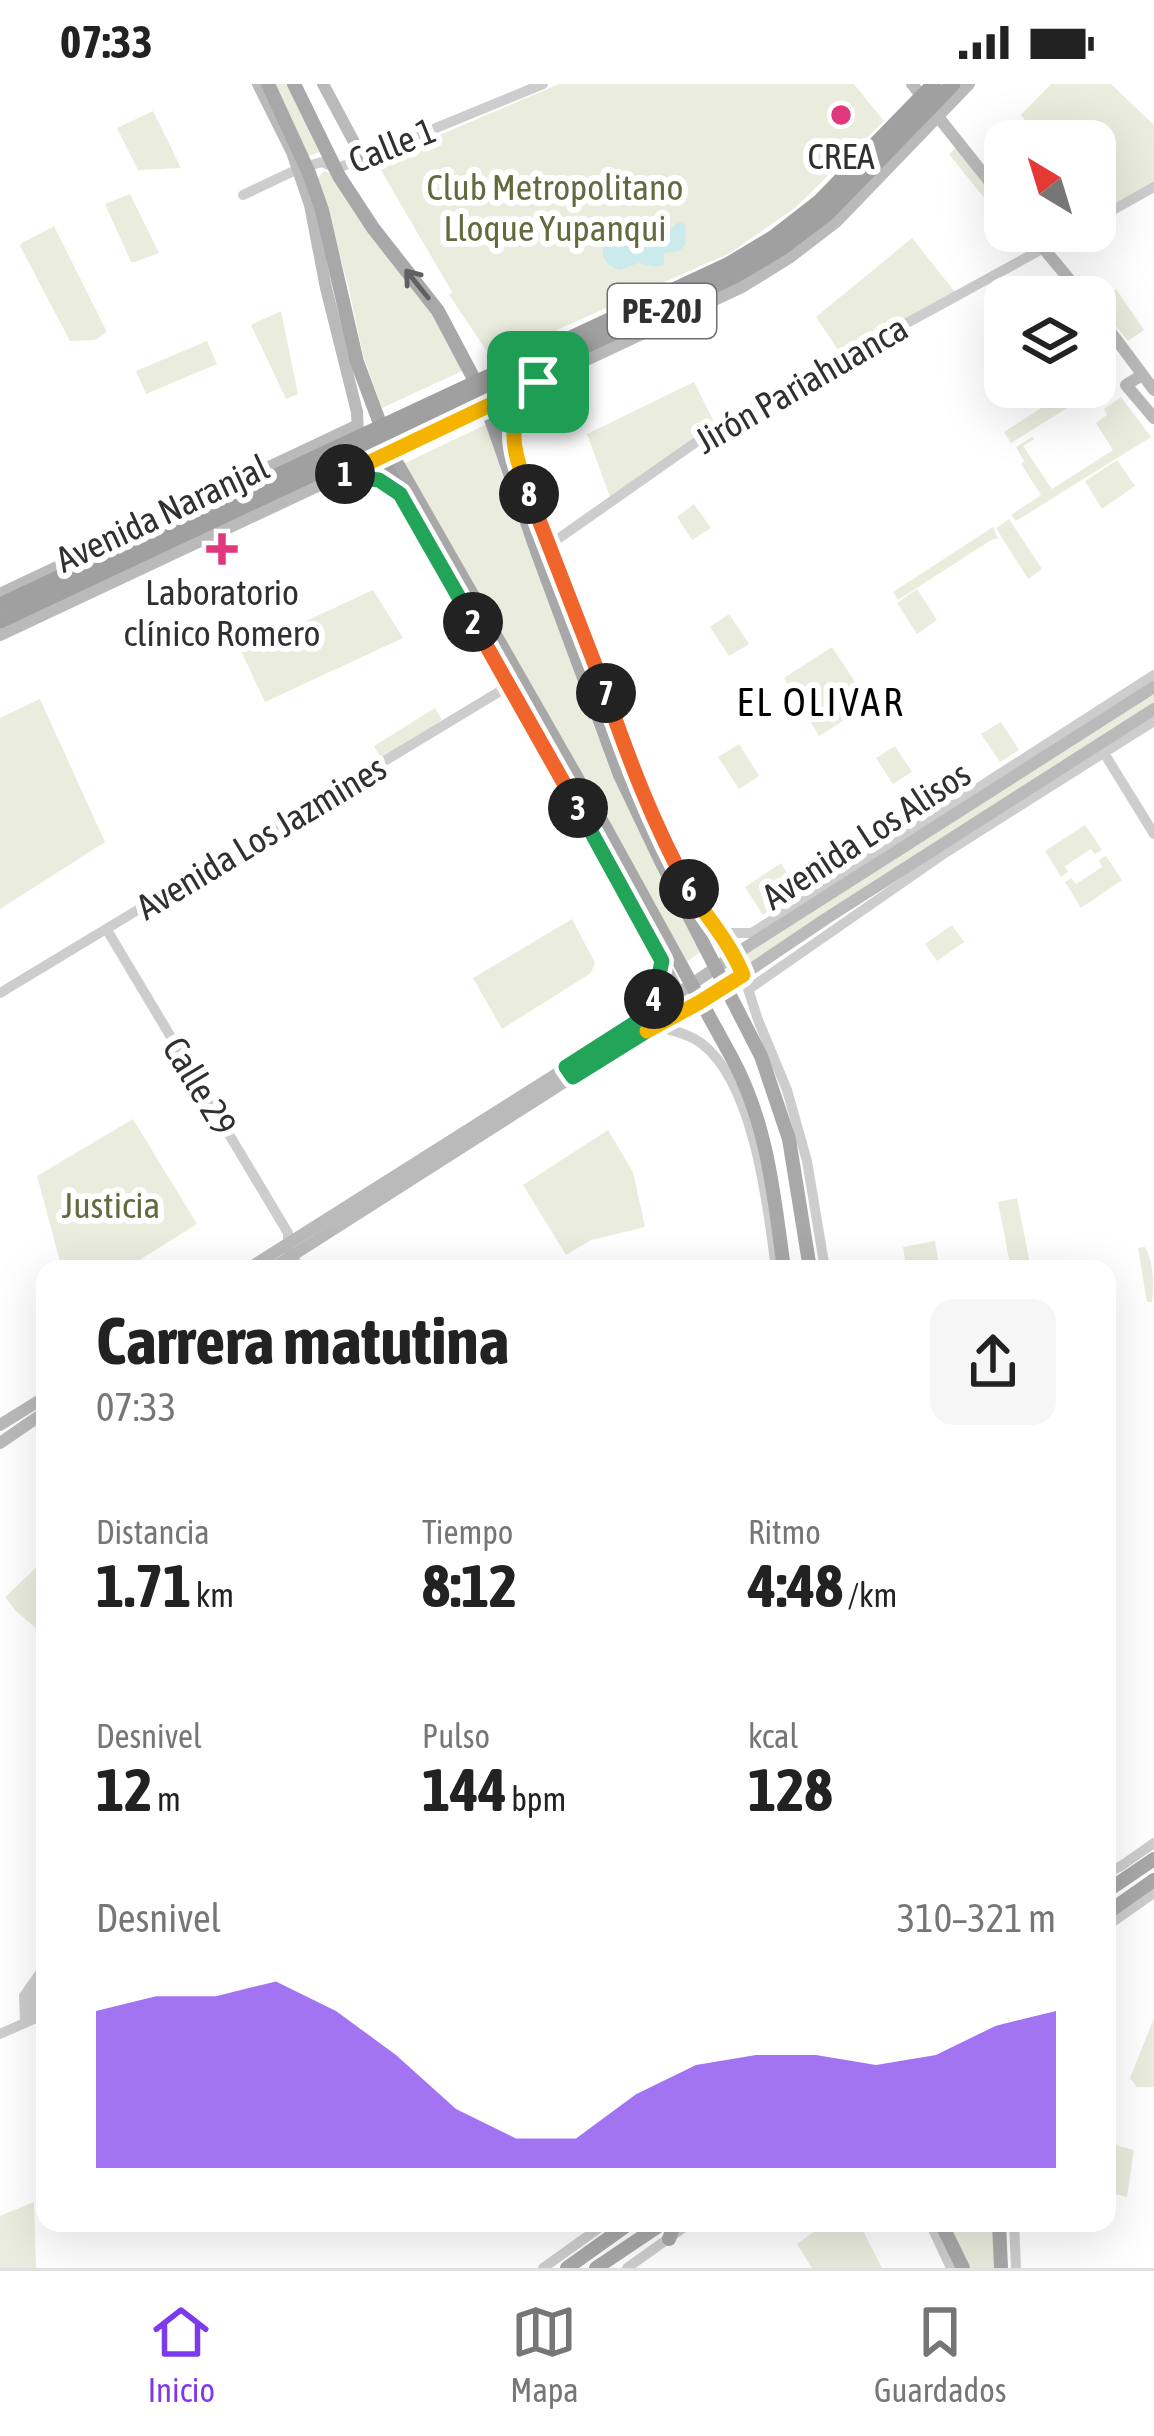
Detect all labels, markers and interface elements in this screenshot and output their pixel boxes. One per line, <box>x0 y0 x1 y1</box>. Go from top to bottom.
text: 07:33 <box>60 16 153 68</box>
marker: CREA <box>828 102 854 128</box>
street label: Calle 1 <box>342 109 442 181</box>
north arrow <box>984 120 1116 252</box>
map controls <box>984 120 1116 408</box>
place label: CREA <box>807 135 875 177</box>
park label: Club Metropolitano Lloque Yupanqui <box>427 166 683 249</box>
one-way arrow <box>404 269 431 300</box>
button: layers <box>984 276 1116 408</box>
road number: PE-20J <box>608 284 716 338</box>
street label: Jirón Pariahuanca <box>687 306 915 462</box>
pin <box>487 331 589 433</box>
icon: arrive <box>505 349 571 415</box>
pin: 1 <box>315 444 375 504</box>
street label: Avenida Naranjal <box>49 445 275 581</box>
text: 1 <box>337 455 353 493</box>
pin: 8 <box>499 464 559 524</box>
text: 8 <box>521 475 537 513</box>
marker: Laboratorio clínico Romero <box>206 533 238 565</box>
place label: Laboratorio clínico Romero <box>124 571 320 654</box>
pin: 2 <box>443 592 503 652</box>
text: 2 <box>465 603 481 641</box>
pin: 7 <box>576 663 636 723</box>
text: 7 <box>598 674 614 712</box>
district label: EL OLIVAR <box>737 680 905 724</box>
street label: Avenida Los Jazmines <box>129 746 393 928</box>
street label: Avenida Los Alisos <box>754 752 978 918</box>
pin: 3 <box>548 778 608 838</box>
text: 3 <box>570 789 586 827</box>
pin: 6 <box>659 859 719 919</box>
text: 6 <box>681 870 697 908</box>
pin: 4 <box>624 969 684 1029</box>
text: 4 <box>646 980 662 1018</box>
street label: Calle 29 <box>155 1029 245 1143</box>
park label: Justicia <box>62 1184 160 1226</box>
button: share <box>930 1299 1056 1425</box>
text: Carrera matutina <box>96 1302 509 1378</box>
text: 07:33 <box>96 1385 176 1429</box>
text: Distancia <box>96 1513 210 1551</box>
text: Tiempo <box>422 1513 513 1551</box>
text: Ritmo <box>748 1513 821 1551</box>
text: 1.71 <box>96 1551 191 1620</box>
text: 8:12 <box>422 1551 517 1620</box>
text: 4:48 <box>748 1551 843 1620</box>
text: km <box>191 1576 234 1614</box>
text: /km <box>843 1576 897 1614</box>
text: Desnivel <box>96 1717 202 1755</box>
text: Pulso <box>422 1717 490 1755</box>
text: kcal <box>748 1717 798 1755</box>
text: 12 <box>96 1755 152 1824</box>
text: 144 <box>422 1755 507 1824</box>
text: 128 <box>748 1755 833 1824</box>
text: m <box>152 1780 181 1818</box>
text: bpm <box>507 1780 566 1818</box>
text: Desnivel <box>96 1896 221 1940</box>
text: 310–321 m <box>897 1896 1056 1940</box>
tab: Inicio <box>148 2299 215 2409</box>
tab: Mapa <box>510 2299 579 2409</box>
tab: Guardados <box>874 2299 1006 2409</box>

